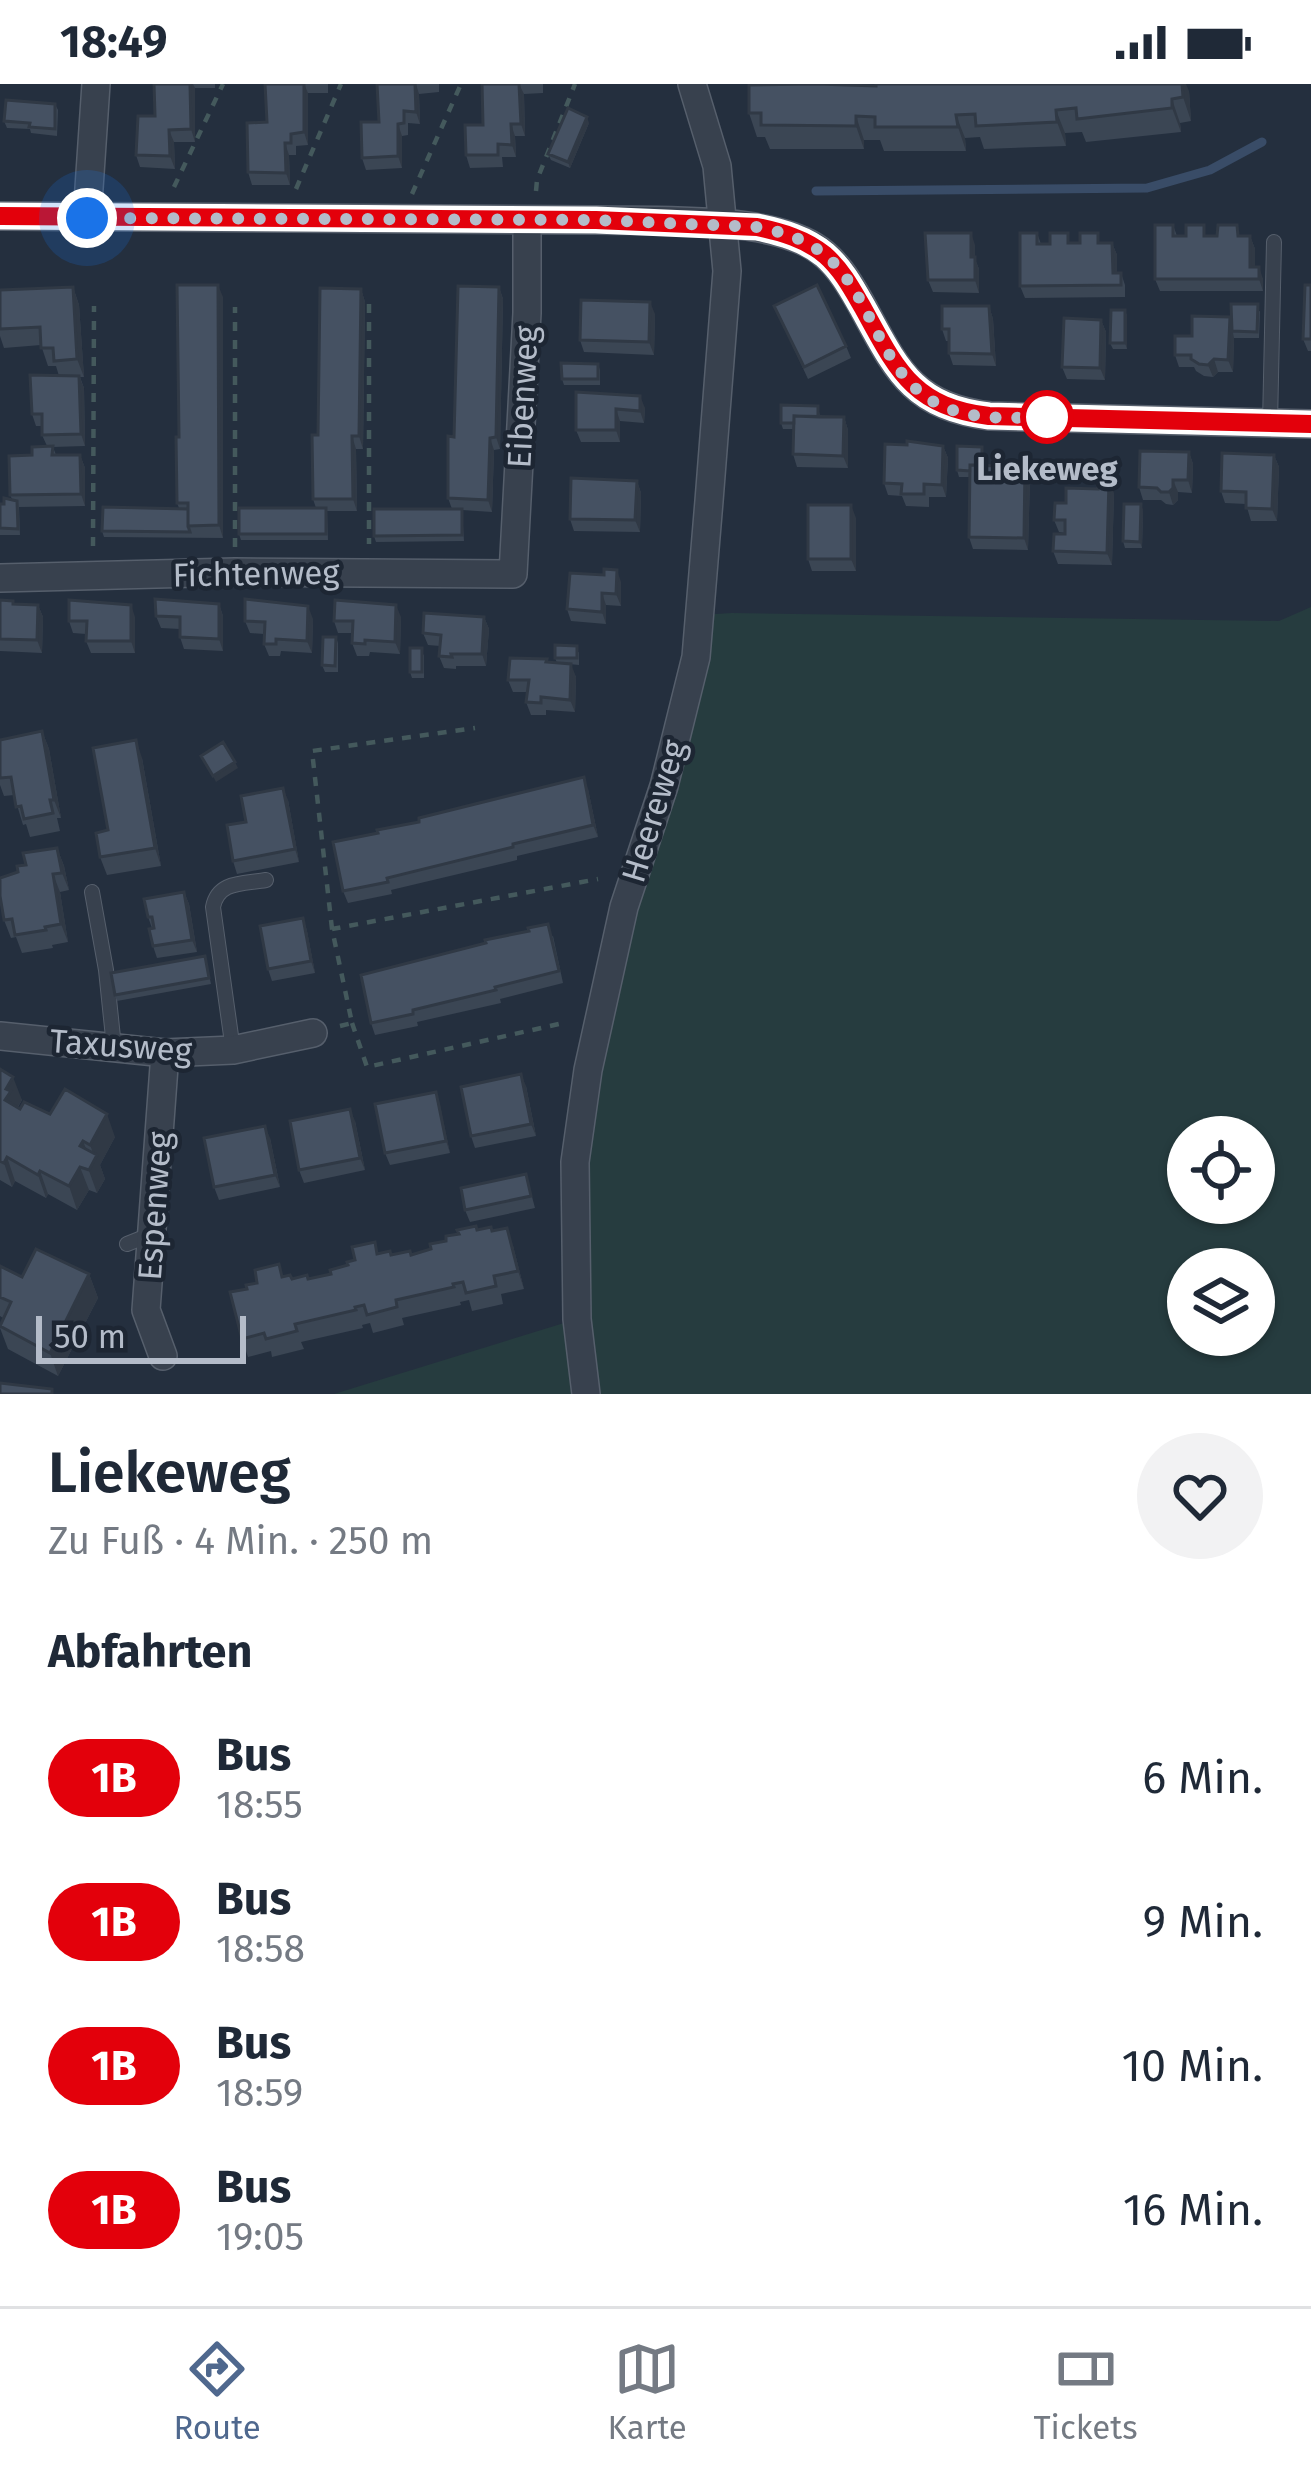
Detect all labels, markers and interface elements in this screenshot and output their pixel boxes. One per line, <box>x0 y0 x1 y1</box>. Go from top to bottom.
text: 18:49 <box>60 15 167 69</box>
your location <box>57 188 117 248</box>
street label: Eibenweg <box>499 324 547 469</box>
marker: Liekeweg <box>1022 392 1072 442</box>
place label: Liekeweg <box>976 449 1119 489</box>
street label: Fichtenweg <box>172 553 341 595</box>
street label: Heereweg <box>613 734 695 887</box>
street label: Taxusweg <box>49 1021 194 1071</box>
map controls <box>1167 1116 1275 1356</box>
button: locate <box>1167 1116 1275 1224</box>
street label: Espenweg <box>130 1130 180 1282</box>
button: layers <box>1167 1248 1275 1356</box>
scale bar <box>36 1310 246 1363</box>
text: 50 m <box>54 1317 126 1357</box>
button: heart <box>1137 1433 1263 1559</box>
text: Liekeweg <box>48 1439 291 1507</box>
text: Zu Fuß · 4 Min. · 250 m <box>48 1518 433 1564</box>
text: Abfahrten <box>48 1625 252 1679</box>
text: Bus <box>216 1728 291 1782</box>
text: 6 Min. <box>1142 1751 1263 1805</box>
text: 1B <box>91 1753 137 1803</box>
text: 18:55 <box>216 1782 303 1828</box>
text: Bus <box>216 1872 291 1926</box>
text: 9 Min. <box>1143 1895 1263 1949</box>
text: 1B <box>91 1897 137 1947</box>
text: 18:58 <box>216 1926 305 1972</box>
text: Bus <box>216 2016 291 2070</box>
text: 10 Min. <box>1122 2039 1263 2093</box>
text: 1B <box>91 2041 137 2091</box>
text: 18:59 <box>216 2070 303 2116</box>
text: Bus <box>216 2160 291 2214</box>
text: 16 Min. <box>1123 2183 1263 2237</box>
text: 1B <box>91 2185 137 2235</box>
text: 19:05 <box>216 2214 304 2260</box>
tab: Route <box>173 2336 261 2448</box>
tab: Karte <box>607 2336 687 2448</box>
tab: Tickets <box>1034 2336 1138 2448</box>

